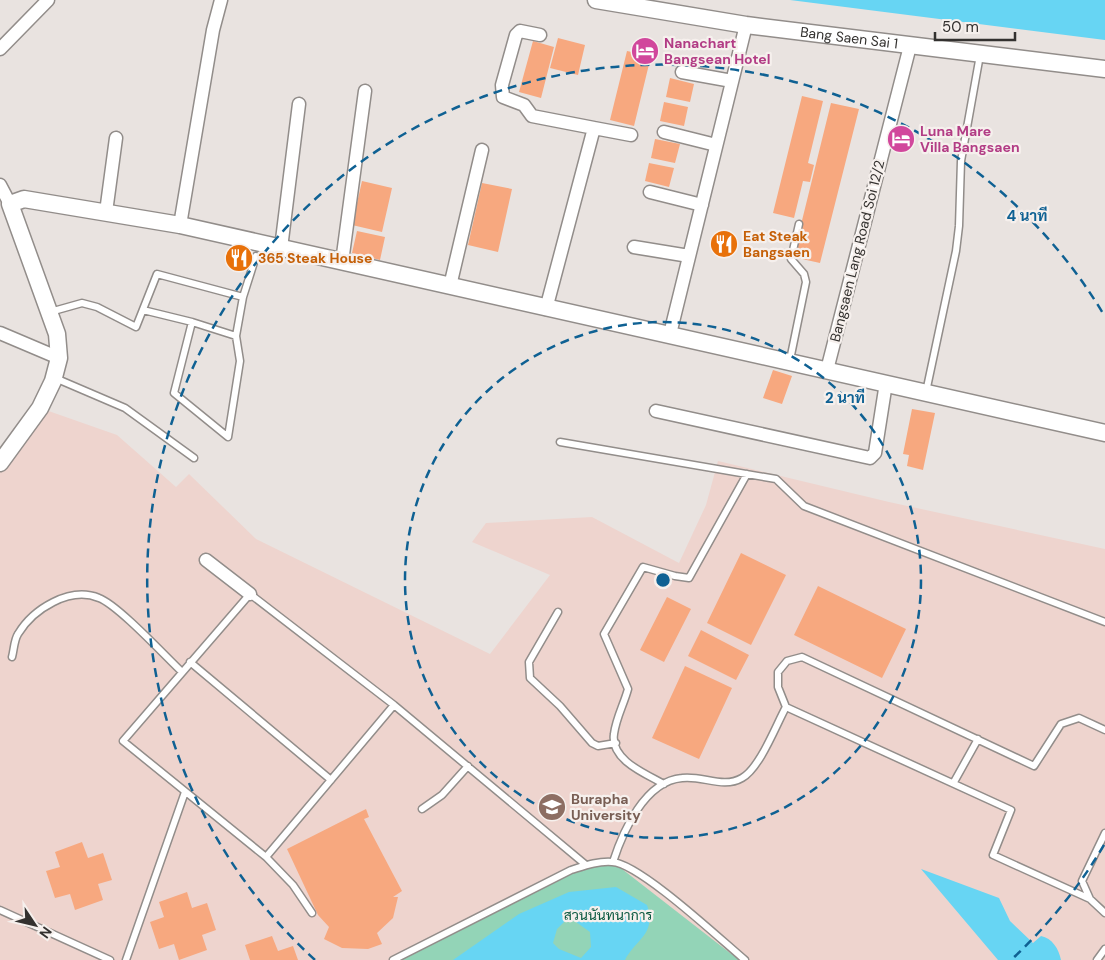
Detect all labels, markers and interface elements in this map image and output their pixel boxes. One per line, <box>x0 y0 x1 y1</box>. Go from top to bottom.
scale bar <box>935 10 1015 42</box>
text: 50 m <box>942 17 979 37</box>
street label: Bang Saen Sai 1 <box>799 23 899 53</box>
place label: Nanachart Bangsean Hotel <box>664 34 770 68</box>
hotel icon: Nanachart Bangsean Hotel <box>630 36 660 66</box>
place label: Luna Mare Villa Bangsaen <box>920 122 1020 156</box>
hotel icon: Luna Mare Villa Bangsaen <box>886 124 916 154</box>
street label: Bangsaen Lang Road Soi 12/2 <box>826 158 888 344</box>
text: 4 นาที <box>1007 206 1048 226</box>
place label: Eat Steak Bangsaen <box>743 227 810 261</box>
restaurant icon: Eat Steak Bangsaen <box>709 229 739 259</box>
restaurant icon: 365 Steak House <box>224 243 254 273</box>
place label: 365 Steak House <box>258 249 372 267</box>
text: 2 นาที <box>825 388 865 408</box>
centre of rings <box>654 571 672 589</box>
place label: Burapha University <box>571 790 641 824</box>
school or university icon: Burapha University <box>537 792 567 822</box>
north arrow <box>10 900 60 950</box>
park label: สวนนันทนาการ <box>564 906 653 924</box>
text: N <box>35 923 56 942</box>

